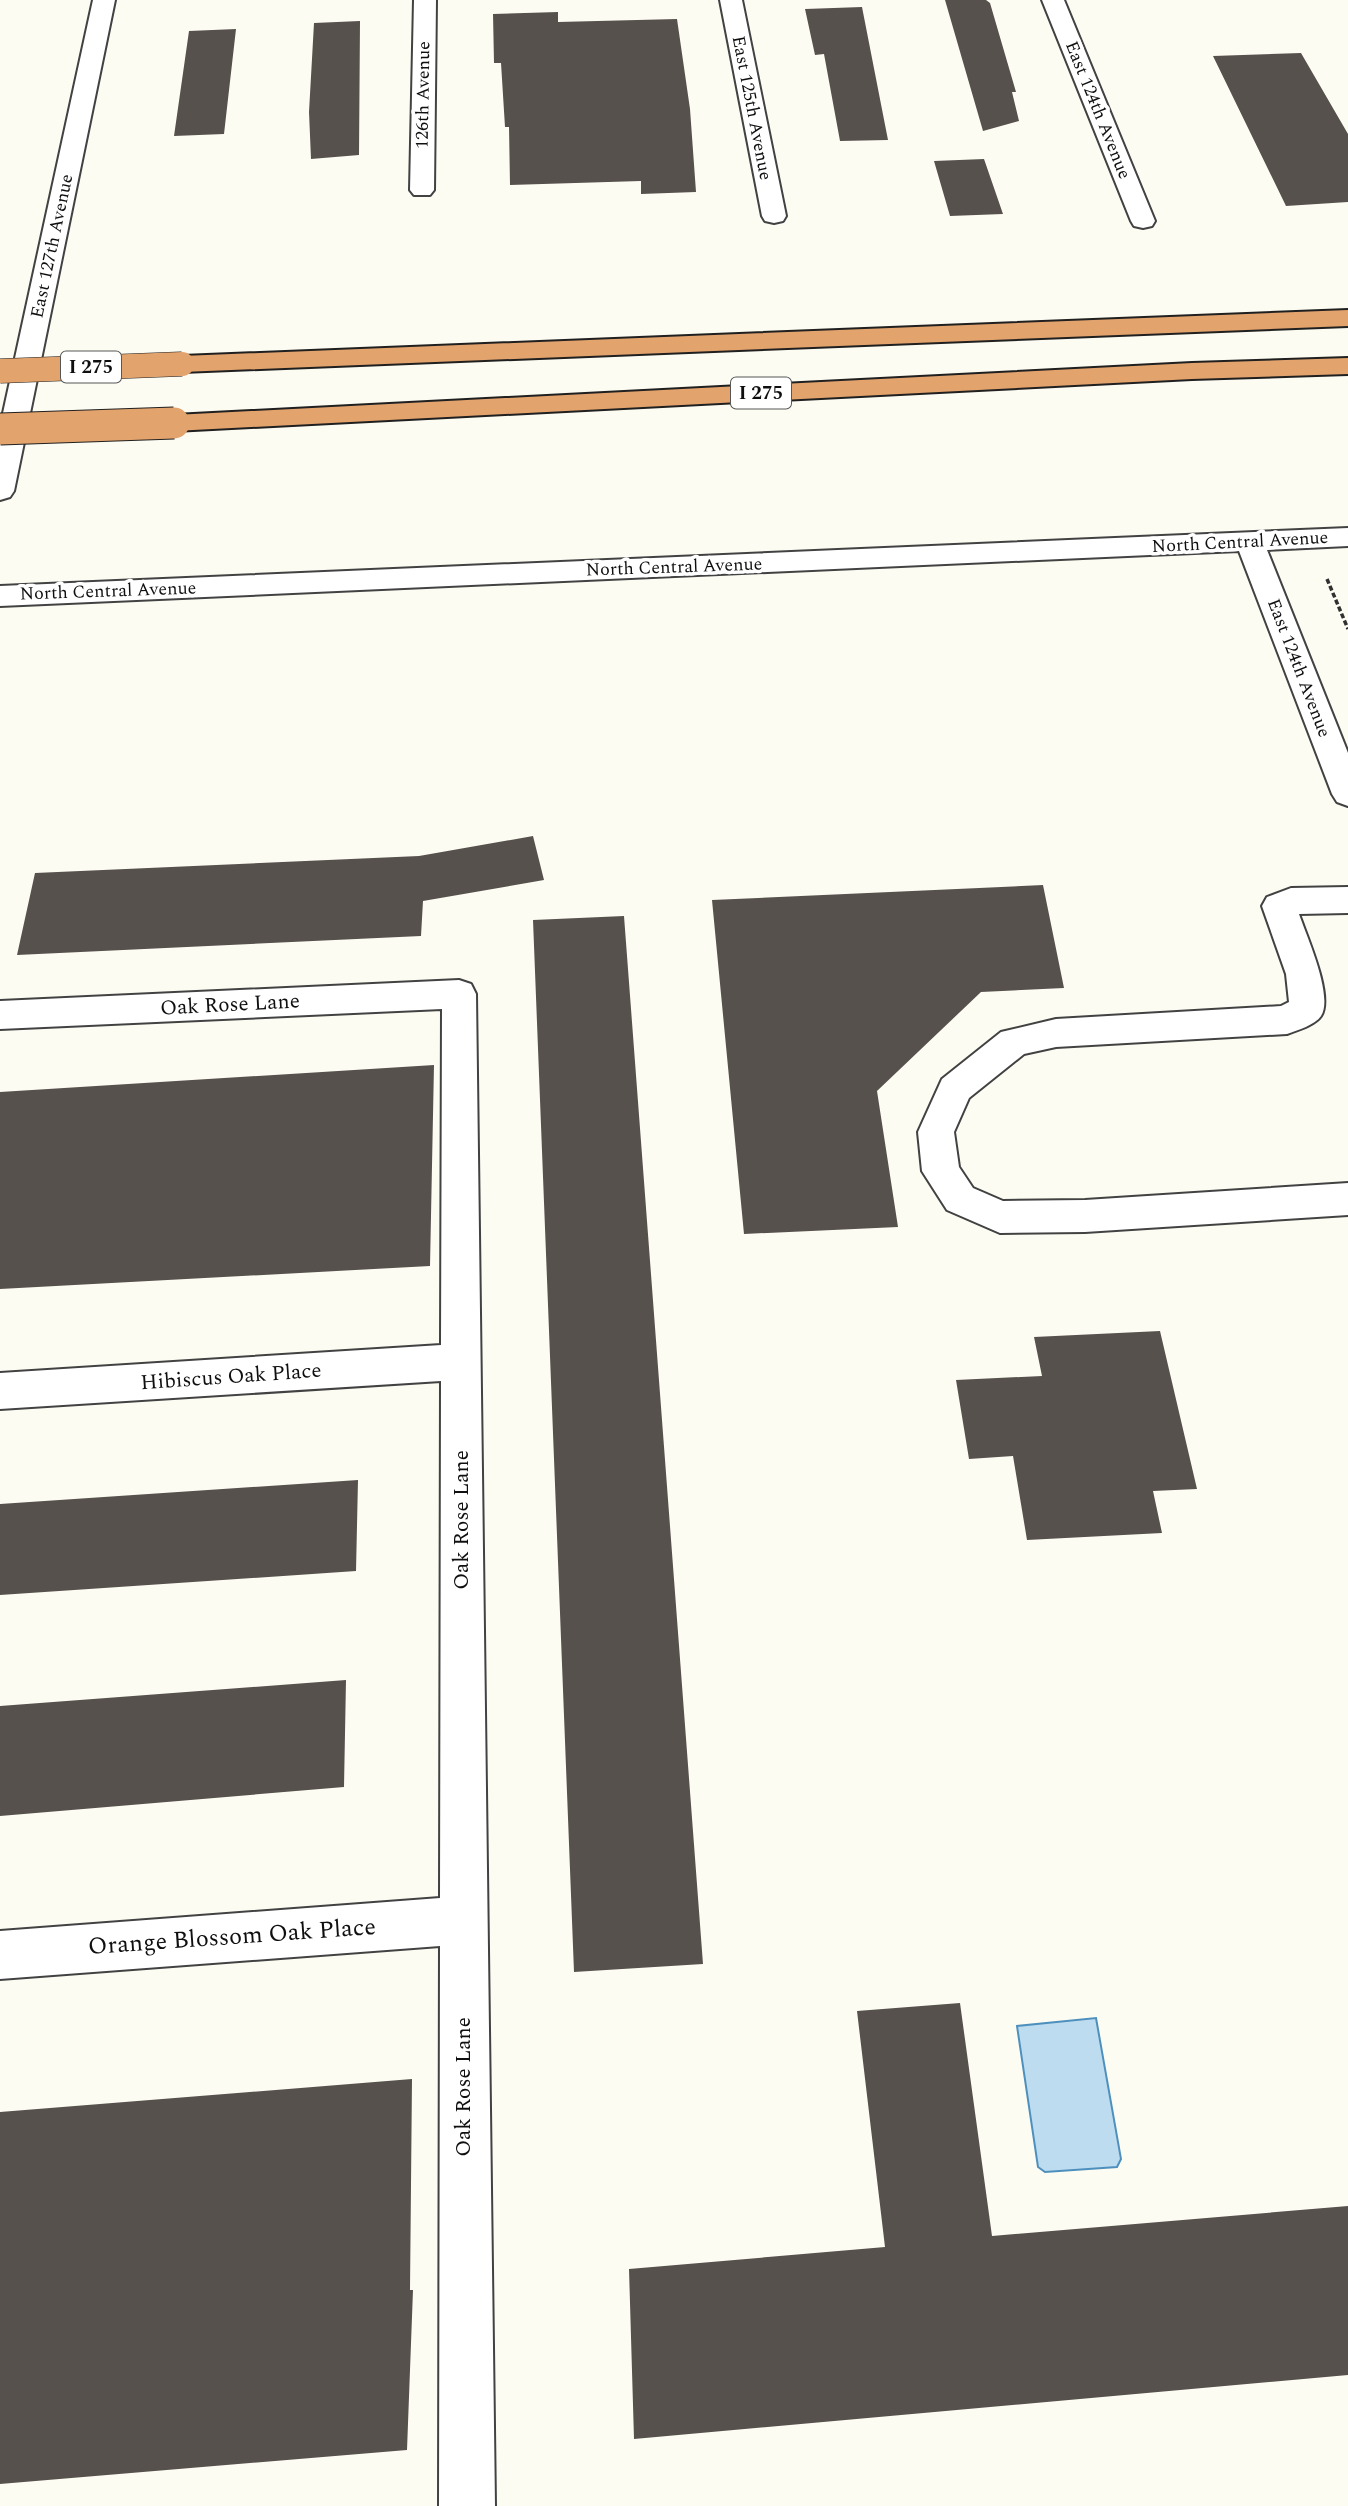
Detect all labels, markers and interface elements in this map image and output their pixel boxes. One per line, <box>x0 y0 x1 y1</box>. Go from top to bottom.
street label: East 125th Avenue <box>725 33 779 183</box>
street label: East 124th Avenue <box>1058 37 1138 183</box>
street label: 126th Avenue <box>409 41 437 149</box>
street label: East 127th Avenue <box>24 171 80 321</box>
road number: I 275 <box>61 352 121 382</box>
road number: I 275 <box>731 378 791 408</box>
street label: North Central Avenue <box>1151 524 1329 560</box>
street label: North Central Avenue <box>585 550 763 584</box>
street label: North Central Avenue <box>19 574 197 608</box>
street label: East 124th Avenue <box>1260 595 1338 741</box>
street label: Oak Rose Lane <box>159 985 301 1025</box>
street label: Hibiscus Oak Place <box>139 1355 323 1399</box>
street label: Oak Rose Lane <box>446 1450 478 1590</box>
street label: Orange Blossom Oak Place <box>87 1909 377 1965</box>
street label: Oak Rose Lane <box>448 2017 480 2157</box>

